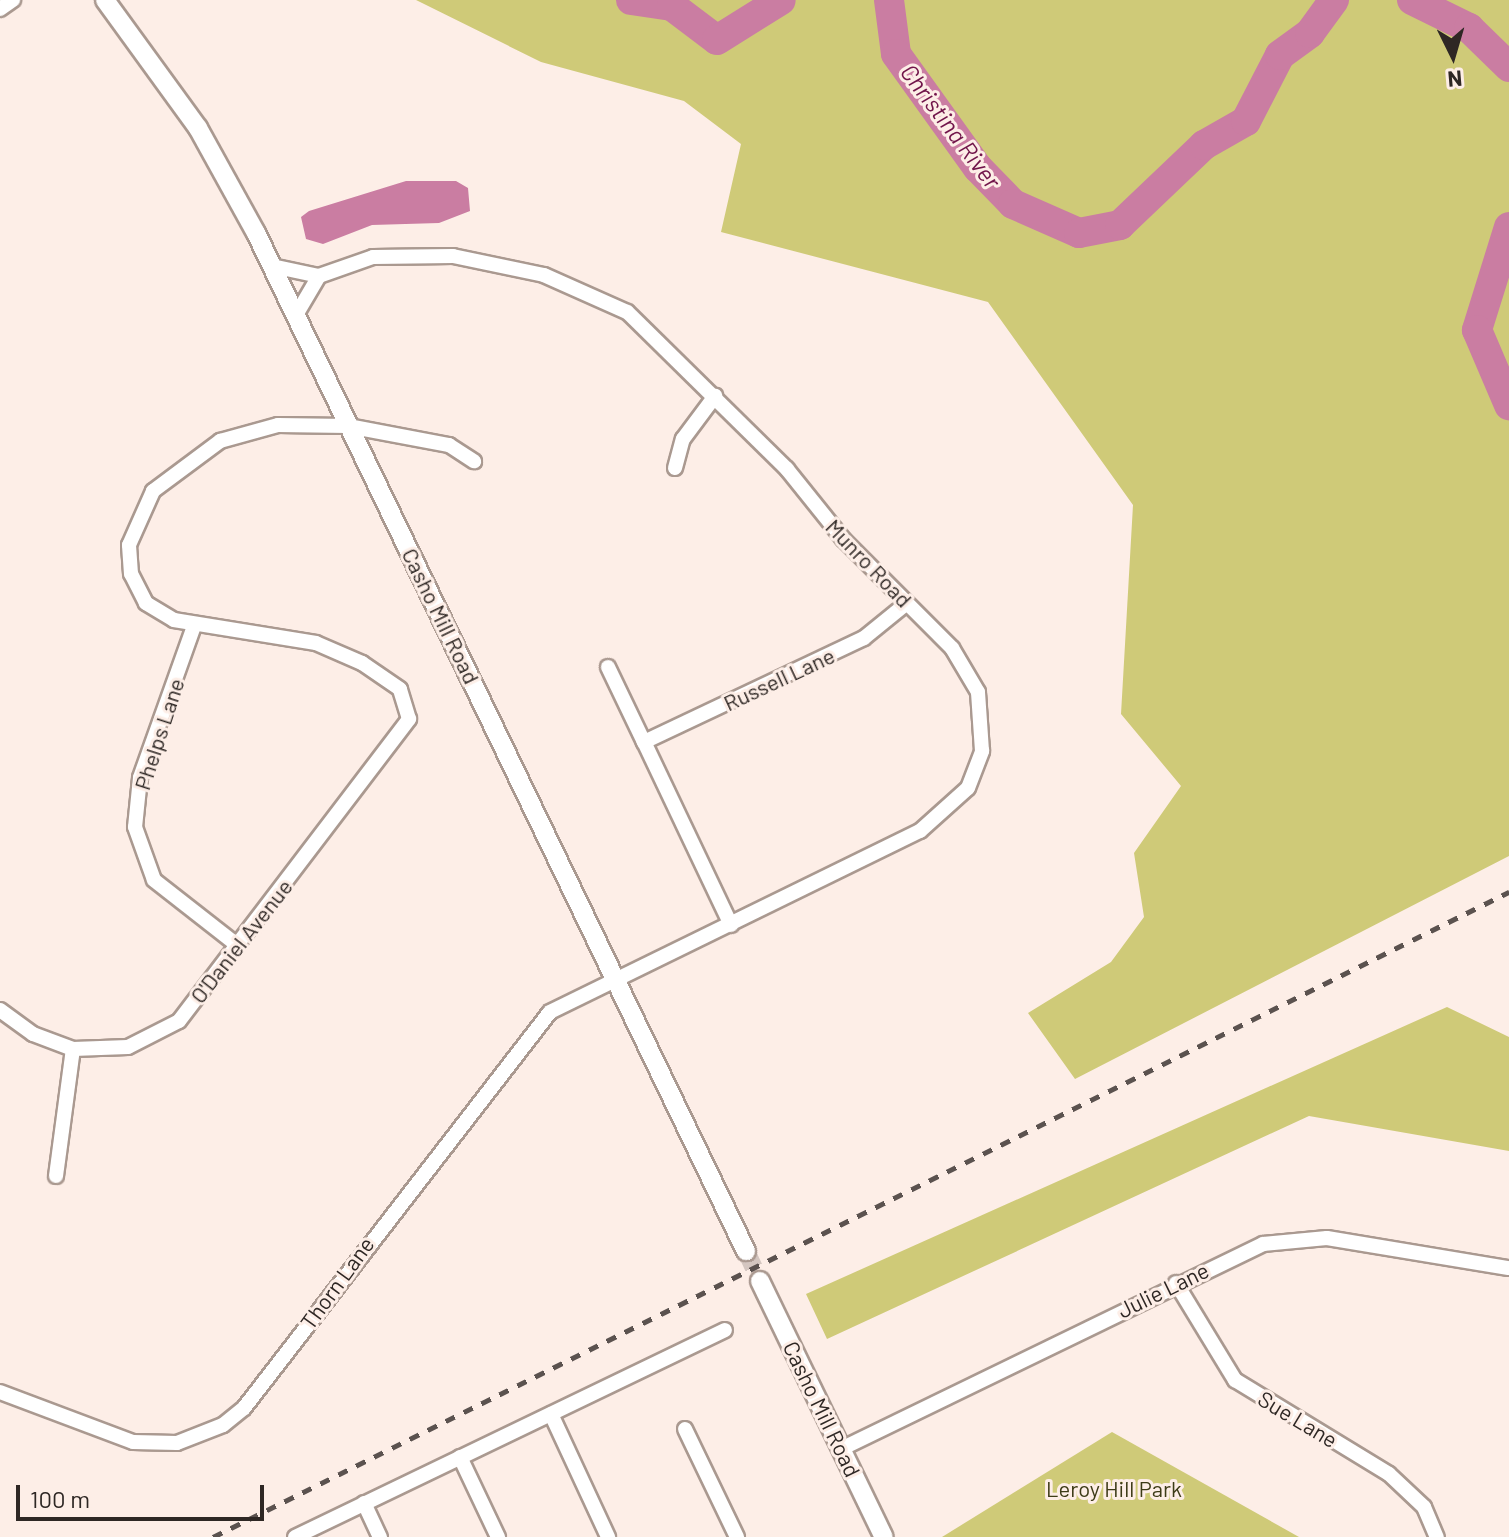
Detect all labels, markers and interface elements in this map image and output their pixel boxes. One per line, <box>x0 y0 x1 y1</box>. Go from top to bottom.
north arrow <box>1413 16 1493 96</box>
water label: Christina River <box>895 58 1007 194</box>
text: N <box>1447 66 1464 93</box>
street label: Munro Road <box>820 513 918 613</box>
street label: Casho Mill Road <box>397 544 485 688</box>
street label: Russell Lane <box>719 642 839 716</box>
street label: Phelps Lane <box>129 675 189 793</box>
street label: O'Daniel Avenue <box>184 874 298 1008</box>
street label: Thorn Lane <box>295 1232 379 1334</box>
street label: Julie Lane <box>1113 1257 1213 1323</box>
street label: Casho Mill Road <box>778 1337 866 1481</box>
street label: Sue Lane <box>1254 1385 1342 1453</box>
scale bar <box>20 1469 268 1519</box>
park label: Leroy Hill Park <box>1046 1476 1182 1502</box>
text: 100 m <box>30 1484 90 1513</box>

